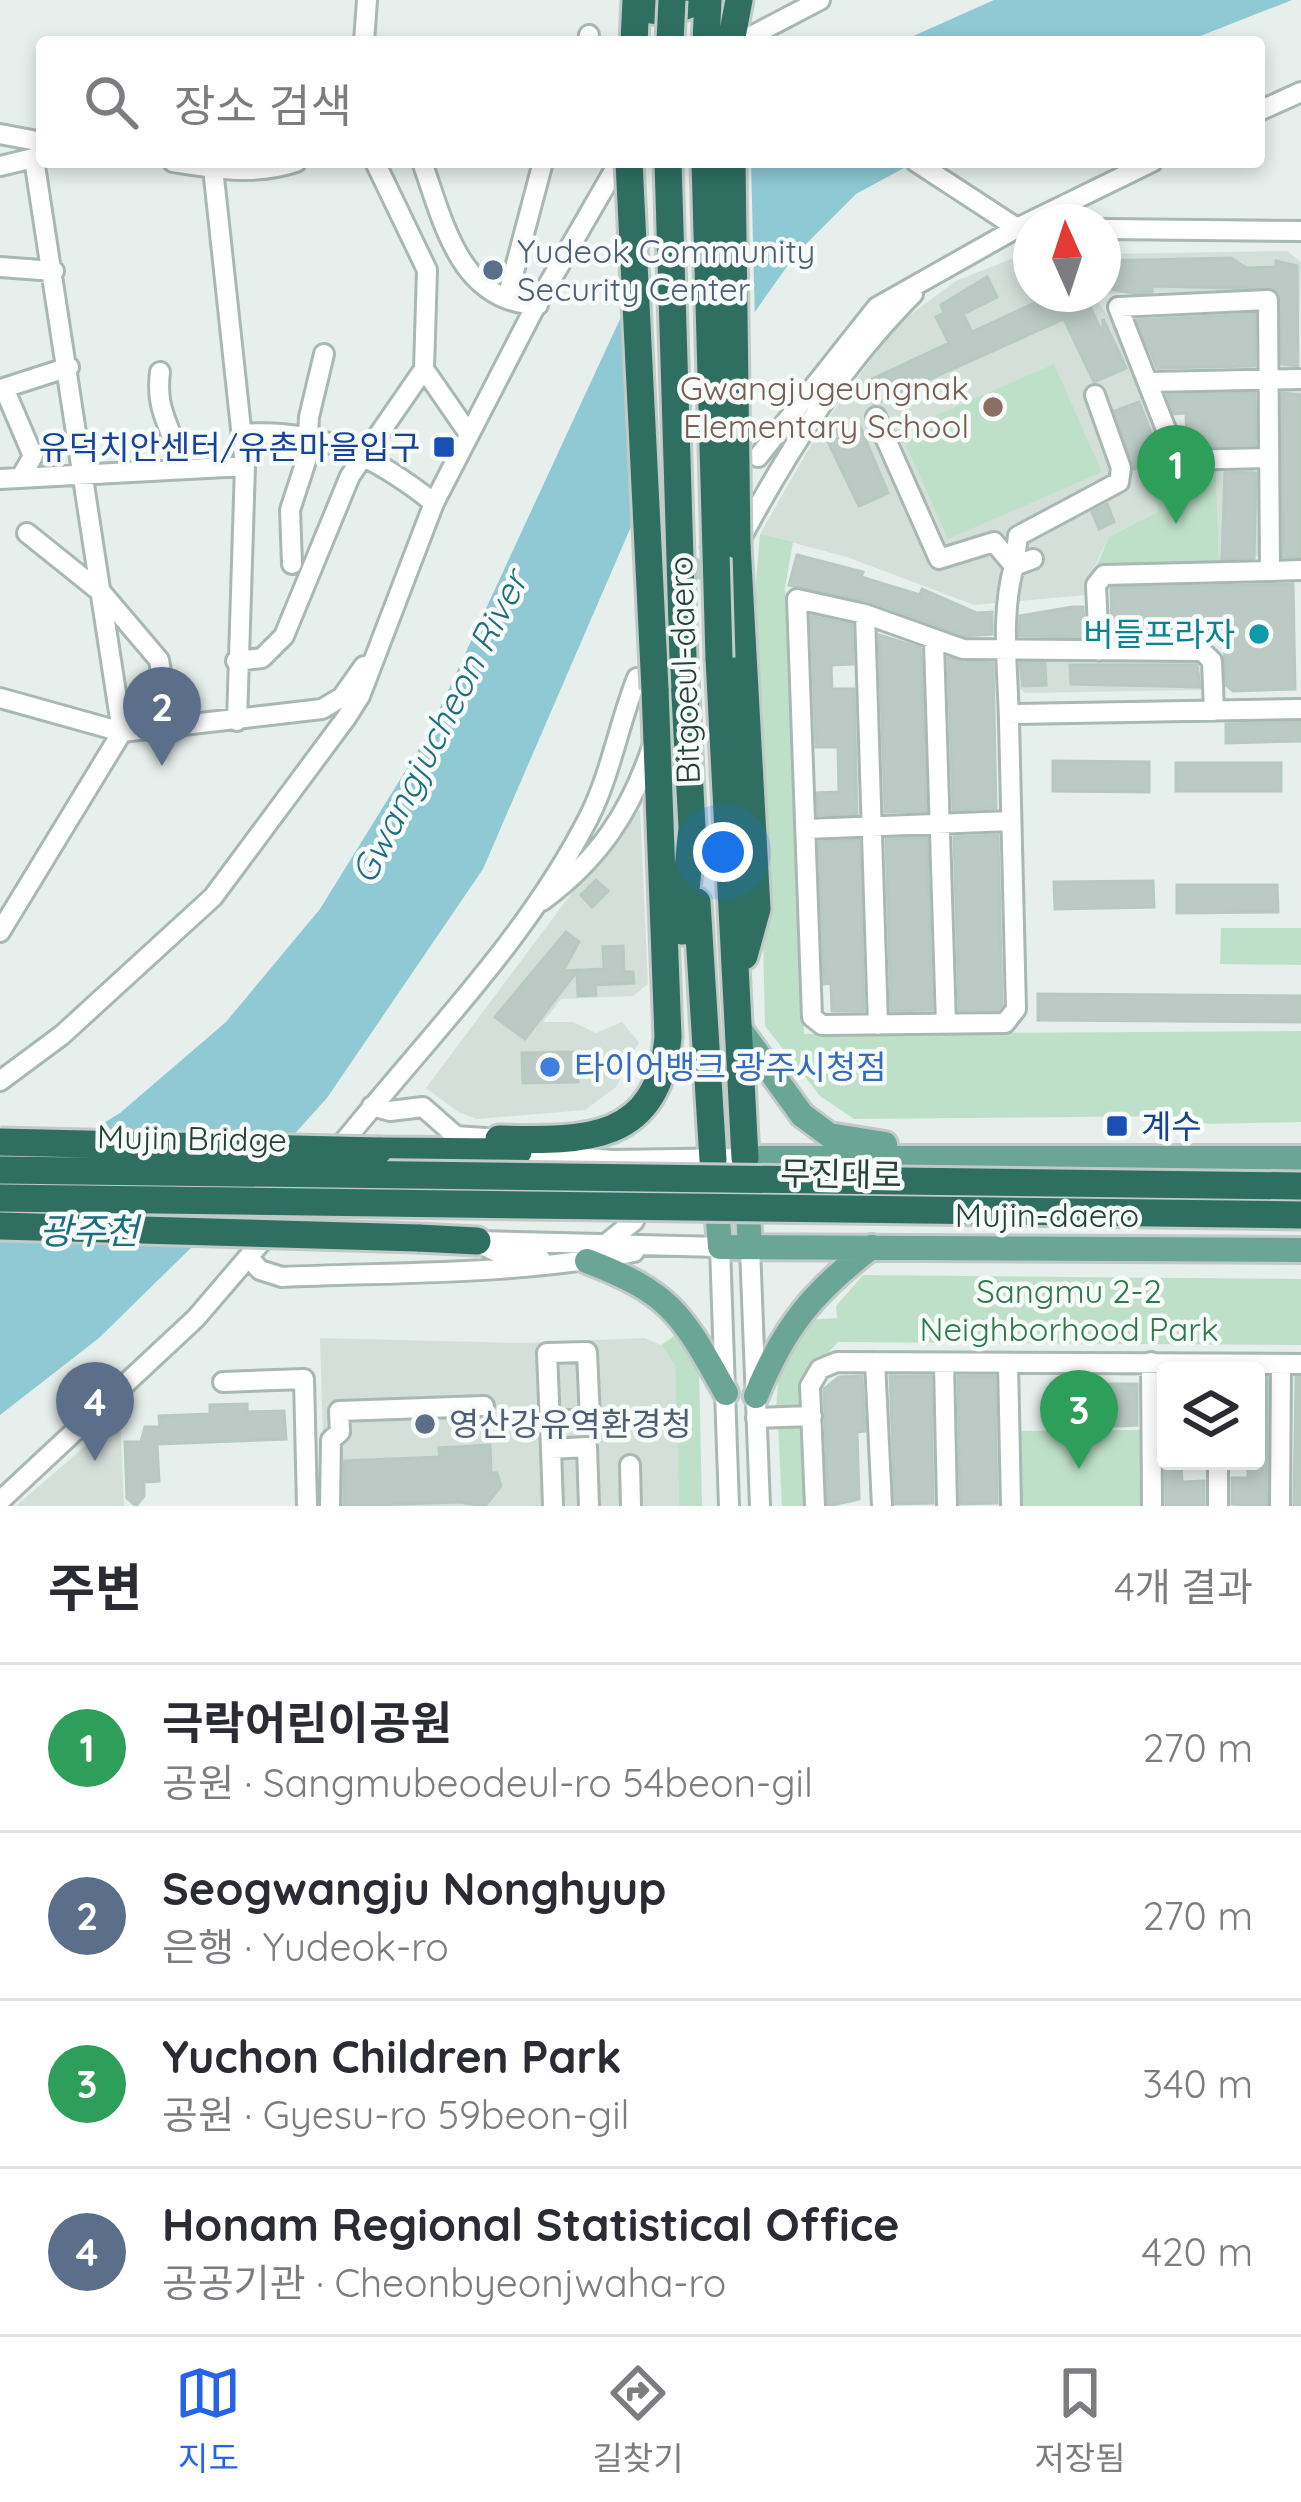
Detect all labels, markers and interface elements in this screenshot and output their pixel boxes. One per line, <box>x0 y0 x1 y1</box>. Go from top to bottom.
search box <box>36 36 1265 168</box>
icon: search <box>78 69 144 135</box>
text: 장소 검색 <box>174 77 352 133</box>
north arrow <box>1013 204 1121 312</box>
place label: Yudeok Community Security Center <box>517 230 815 309</box>
marker: Yudeok Community Security Center <box>480 257 506 283</box>
place label: Gwangjugeungnak Elementary School <box>680 367 969 446</box>
marker: Gwangjugeungnak Elementary School <box>980 394 1006 420</box>
pin: 1 <box>1137 425 1215 524</box>
place label: 유덕치안센터/유촌마을입구 <box>38 426 420 467</box>
marker: 유덕치안센터/유촌마을입구 <box>431 434 457 460</box>
street label: Bitgoeul-daero <box>659 555 708 785</box>
water label: Gwangjucheon River <box>340 559 539 891</box>
place label: 버들프라자 <box>1083 613 1235 654</box>
marker: 버들프라자 <box>1246 621 1272 647</box>
pin: 2 <box>123 667 201 766</box>
your location <box>693 822 753 882</box>
place label: 타이어뱅크 광주시청점 <box>574 1046 887 1087</box>
marker: 타이어뱅크 광주시청점 <box>537 1054 563 1080</box>
place label: 계수 <box>1141 1105 1202 1146</box>
marker: 계수 <box>1104 1113 1130 1139</box>
street label: Mujin Bridge <box>97 1115 287 1160</box>
street label: 무진대로 <box>780 1152 902 1195</box>
street label: Mujin-daero <box>955 1194 1139 1235</box>
water label: 광주천 <box>39 1208 143 1253</box>
park label: Sangmu 2-2 Neighborhood Park <box>919 1270 1219 1349</box>
pin: 4 <box>56 1362 134 1461</box>
map controls <box>1157 1362 1265 1470</box>
button: layers <box>1157 1362 1265 1470</box>
pin: 3 <box>1040 1370 1118 1469</box>
place label: 영산강유역환경청 <box>449 1403 692 1444</box>
marker: 영산강유역환경청 <box>412 1411 438 1437</box>
text: 주변 <box>48 1555 142 1619</box>
text: 4개 결과 <box>1114 1562 1253 1611</box>
text: 극락어린이공원 <box>162 1694 452 1750</box>
text: 1 <box>79 1723 95 1772</box>
text: 270 m <box>1143 1723 1253 1772</box>
text: 공원 · Sangmubeodeul-ro 54beon-gil <box>162 1758 813 1807</box>
text: Seogwangju Nonghyup <box>162 1860 667 1916</box>
text: 2 <box>76 1891 98 1940</box>
text: 270 m <box>1143 1891 1253 1940</box>
text: 은행 · Yudeok-ro <box>162 1922 449 1971</box>
text: Yuchon Children Park <box>162 2028 622 2084</box>
text: 3 <box>77 2059 97 2108</box>
text: 340 m <box>1143 2059 1253 2108</box>
text: 공원 · Gyesu-ro 59beon-gil <box>162 2090 629 2139</box>
text: Honam Regional Statistical Office <box>162 2196 900 2252</box>
text: 4 <box>76 2227 98 2276</box>
text: 420 m <box>1141 2227 1253 2276</box>
text: 공공기관 · Cheonbyeonjwaha-ro <box>162 2258 726 2307</box>
tab: 지도 <box>175 2360 241 2480</box>
tab: 길찾기 <box>592 2360 684 2480</box>
tab: 저장됨 <box>1034 2360 1126 2480</box>

